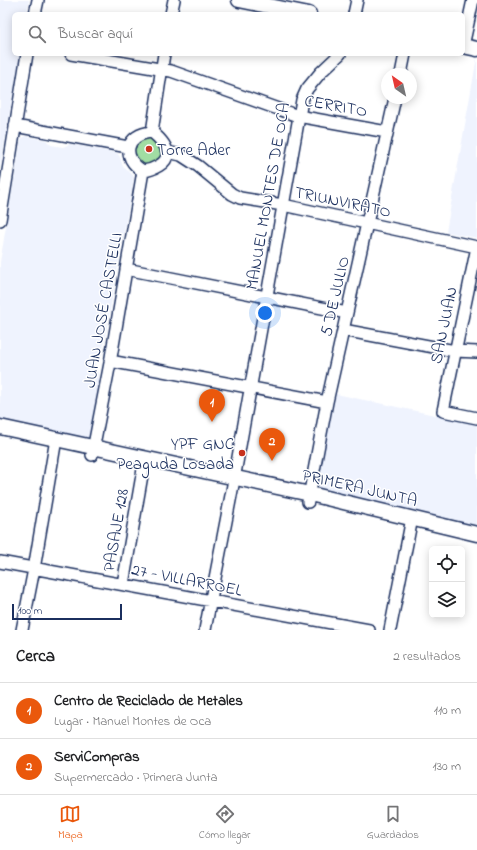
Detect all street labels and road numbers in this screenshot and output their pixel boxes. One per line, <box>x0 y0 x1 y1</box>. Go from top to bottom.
street label: CERRITO <box>302 89 369 124</box>
street label: MANUEL MONTES DE OCA <box>240 101 297 292</box>
street label: TRIUNVIRATO <box>292 180 393 225</box>
street label: JUAN JOSÉ CASTELLI <box>77 231 129 390</box>
street label: 5 DE JULIO <box>314 254 357 339</box>
street label: SAN JUAN <box>424 285 465 366</box>
street label: PRIMERA JUNTA <box>300 463 420 514</box>
street label: PASAJE 128 <box>97 487 136 574</box>
street label: 27 - VILLARROEL <box>129 558 245 604</box>

